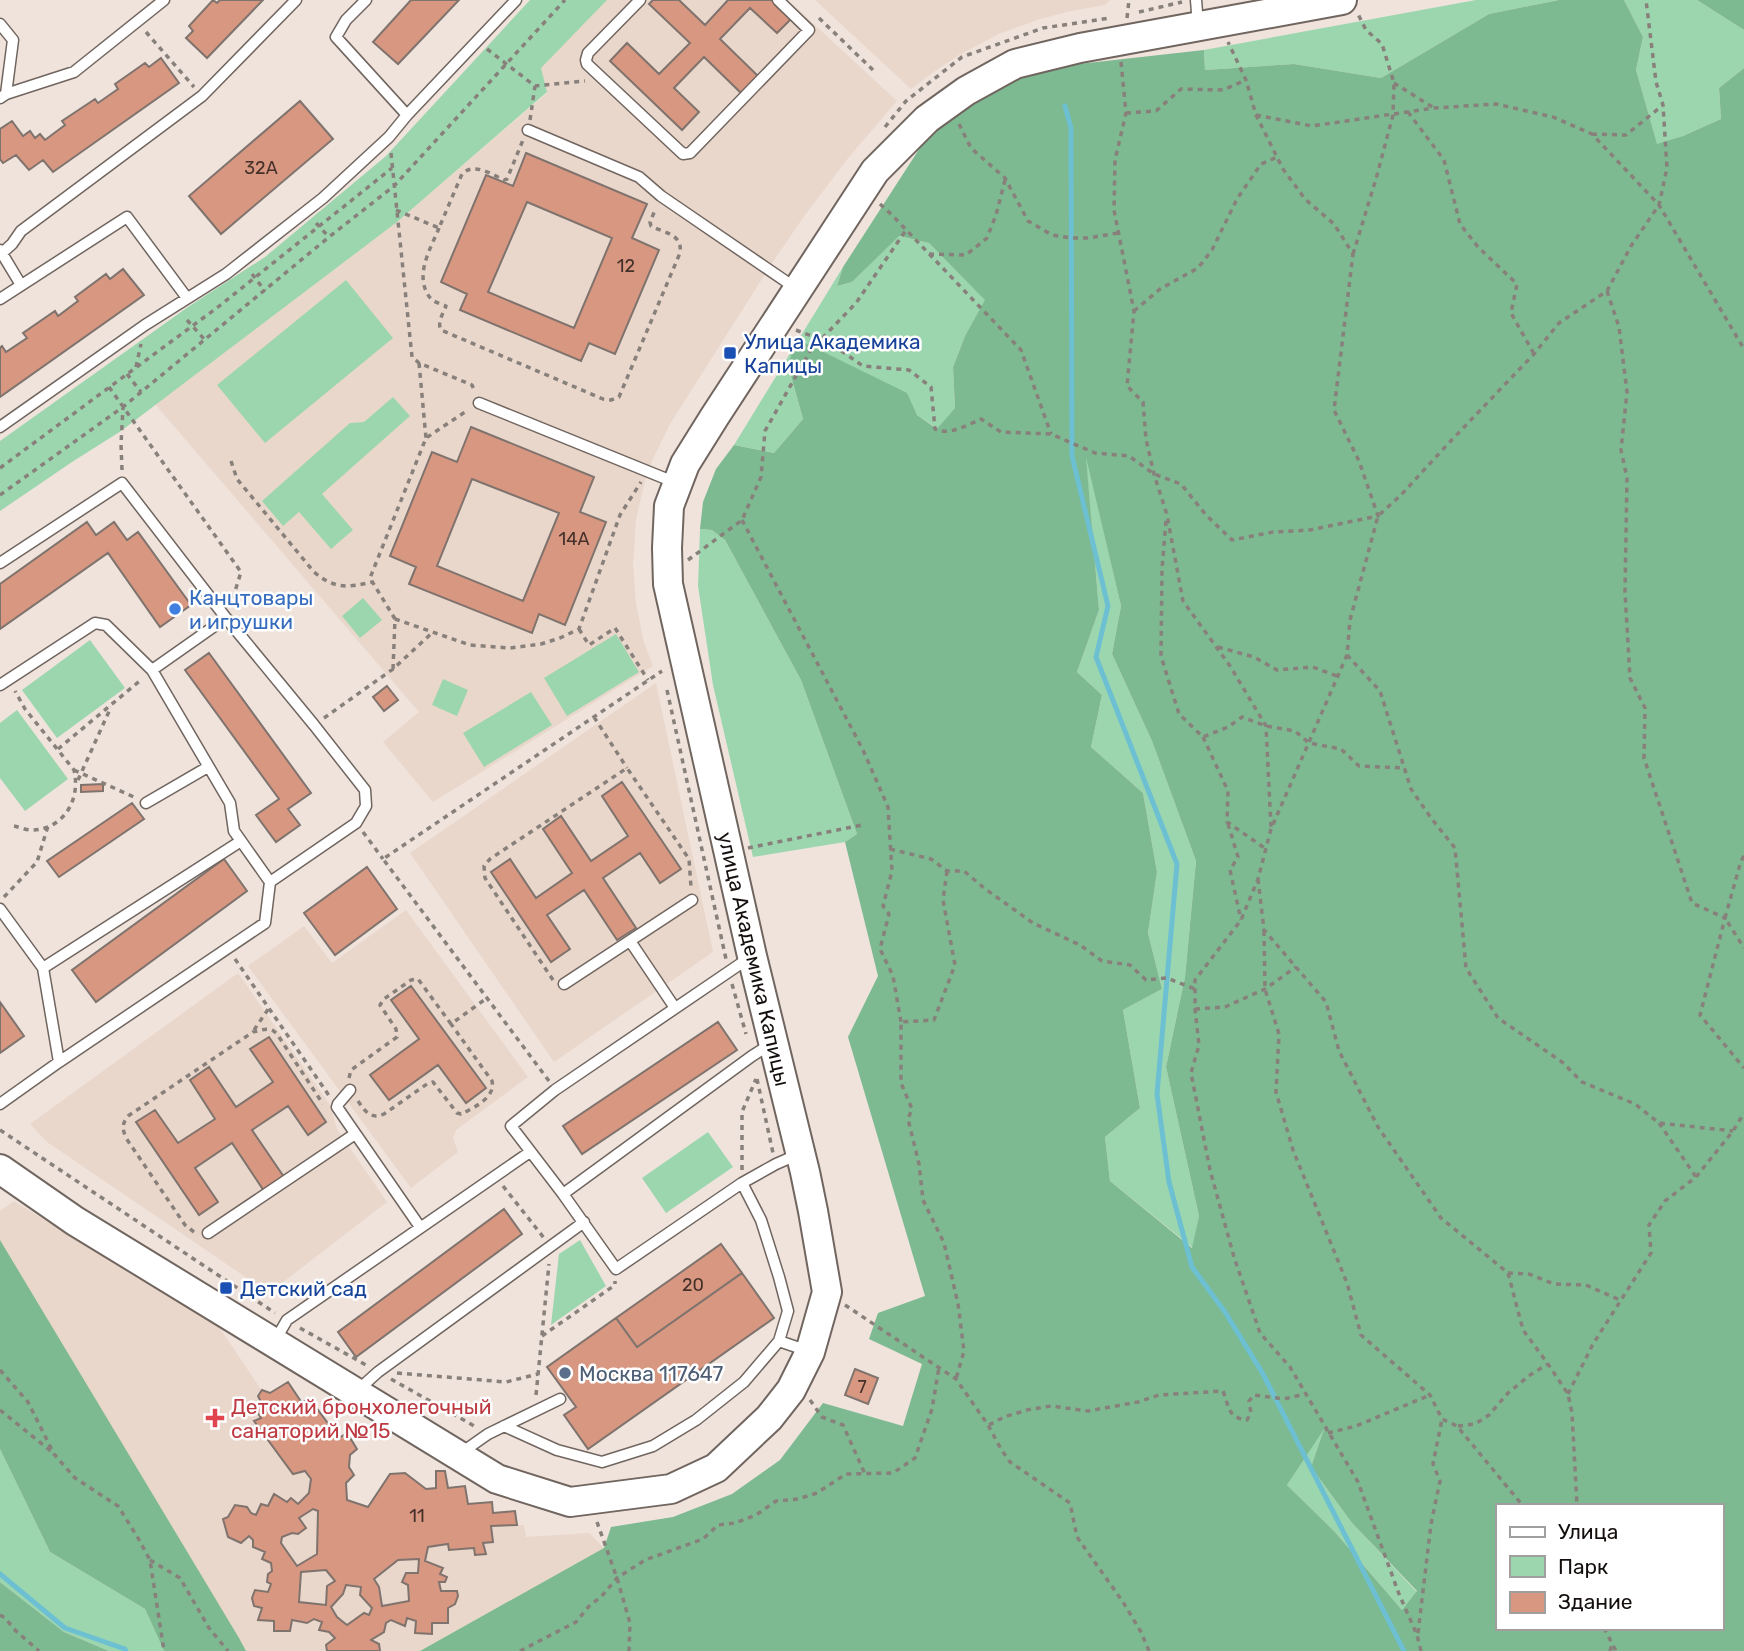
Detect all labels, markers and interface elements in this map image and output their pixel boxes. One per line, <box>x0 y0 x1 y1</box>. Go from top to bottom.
house number: 32А <box>244 157 278 179</box>
house number: 12 <box>617 255 635 277</box>
place label: Улица Академика Капицы <box>744 329 921 378</box>
marker: Улица Академика Капицы <box>722 345 738 361</box>
house number: 14А <box>559 528 589 550</box>
place label: Канцтовары и игрушки <box>189 585 313 634</box>
marker: Канцтовары и игрушки <box>167 601 183 617</box>
street label: улица Академика Капицы <box>713 830 795 1088</box>
house number: 20 <box>682 1274 704 1296</box>
place label: Детский сад <box>240 1276 367 1301</box>
marker: Детский сад <box>218 1280 234 1296</box>
place label: Москва 117647 <box>579 1361 724 1386</box>
marker: Москва 117647 <box>557 1365 573 1381</box>
house number: 7 <box>857 1376 867 1398</box>
place label: Детский бронхолегочный санаторий №15 <box>231 1394 491 1443</box>
marker: Детский бронхолегочный санаторий №15 <box>205 1408 225 1428</box>
legend <box>1496 1504 1723 1630</box>
house number: 11 <box>409 1505 425 1527</box>
text: Улица <box>1558 1519 1618 1544</box>
text: Парк <box>1558 1554 1608 1579</box>
text: Здание <box>1558 1589 1633 1614</box>

